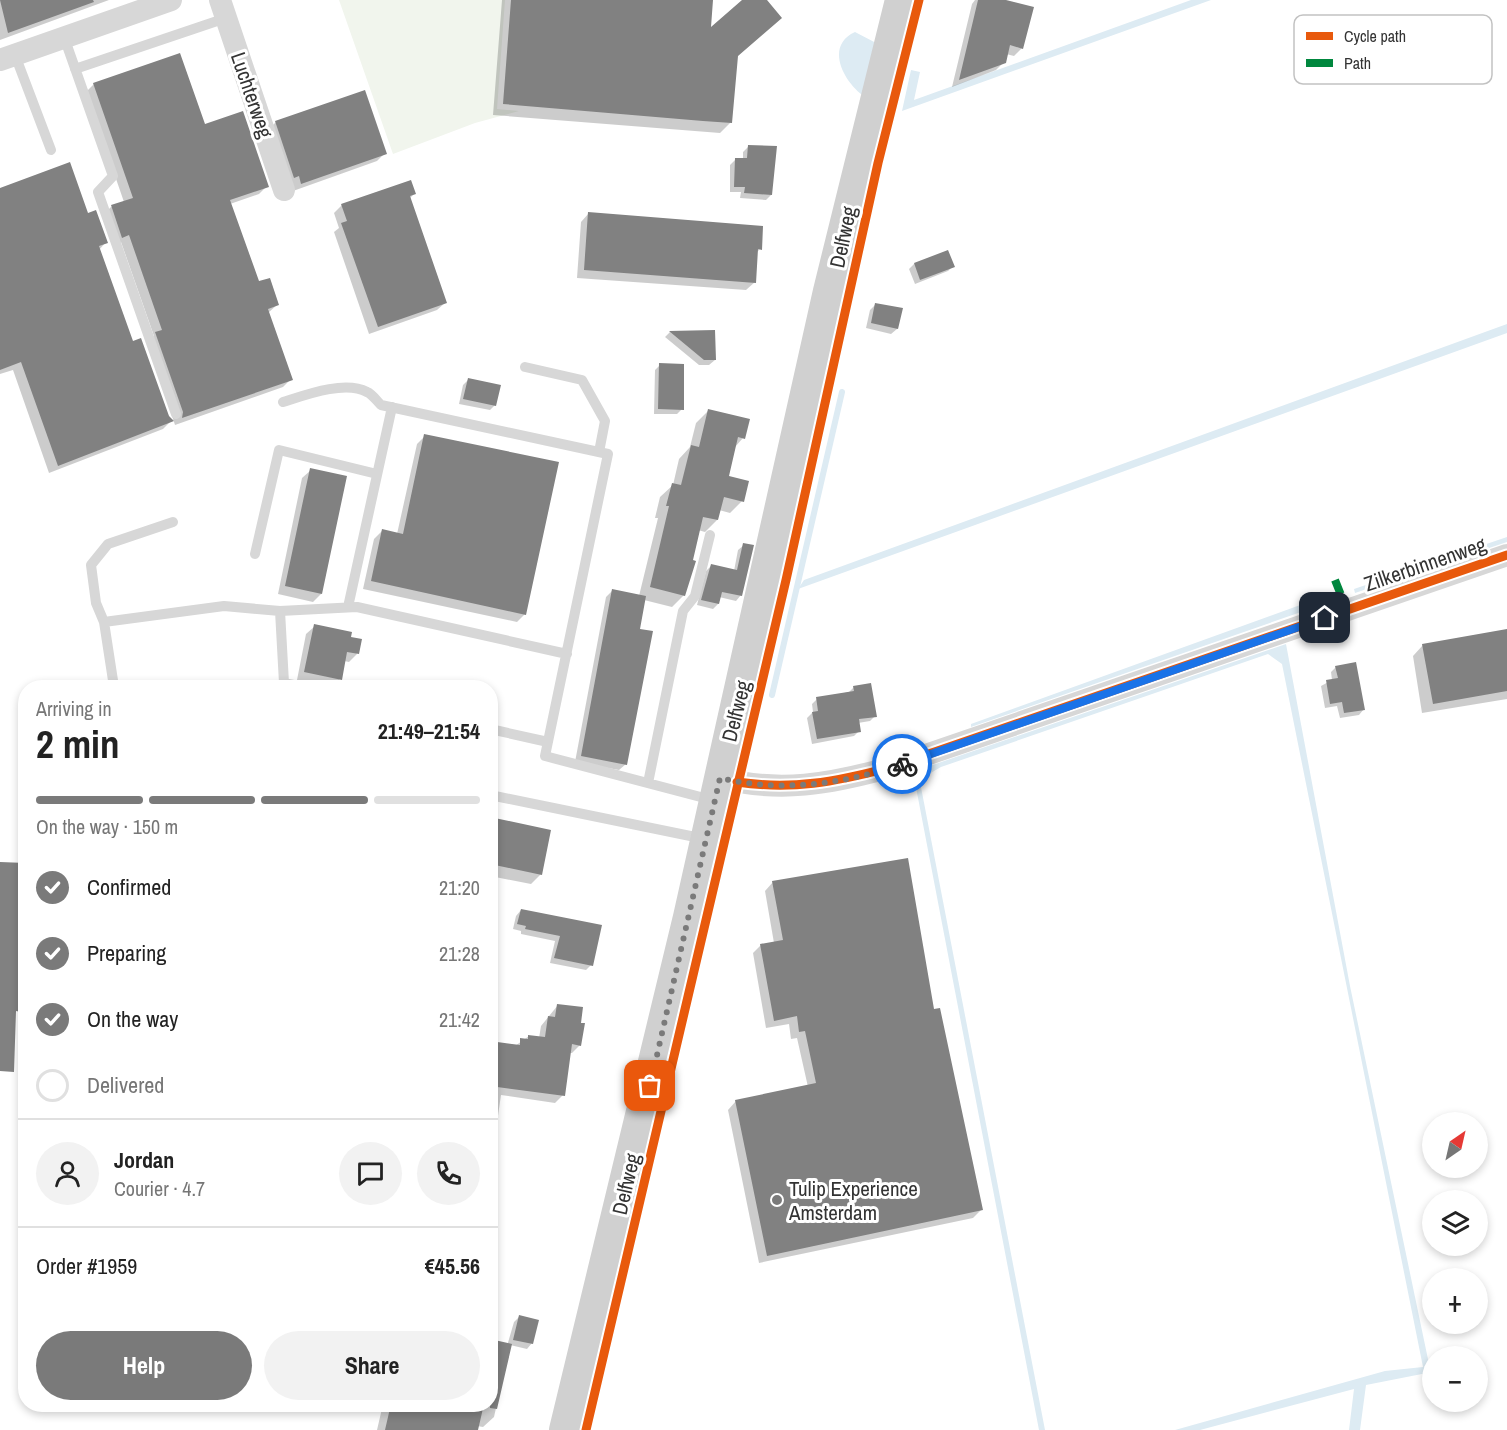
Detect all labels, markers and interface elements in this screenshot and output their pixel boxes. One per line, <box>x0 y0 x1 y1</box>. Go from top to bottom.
legend <box>1294 15 1492 84</box>
text: Cycle path <box>1344 25 1406 47</box>
street label: Luchterweg <box>224 48 280 142</box>
text: Path <box>1344 52 1371 74</box>
street label: Delfweg <box>822 203 864 270</box>
street label: Zilkerbinnenweg <box>1360 529 1490 598</box>
pin <box>1299 592 1350 643</box>
icon: home <box>1308 601 1341 634</box>
street label: Delfweg <box>714 677 758 745</box>
text: Arriving in <box>36 695 112 722</box>
text: 21:49–21:54 <box>378 716 480 746</box>
text: 2 min <box>36 718 120 770</box>
courier <box>872 734 932 794</box>
icon: bike <box>886 748 919 781</box>
text: On the way · 150 m <box>36 813 178 840</box>
icon: check <box>36 871 69 904</box>
text: Confirmed <box>87 872 171 902</box>
text: 21:20 <box>439 874 480 901</box>
icon: check <box>36 937 69 970</box>
text: Preparing <box>87 938 166 968</box>
text: 21:28 <box>439 940 480 967</box>
icon: check <box>36 1003 69 1036</box>
text: On the way <box>87 1004 178 1034</box>
text: 21:42 <box>439 1006 480 1033</box>
pin <box>624 1060 675 1111</box>
icon: bag <box>633 1069 666 1102</box>
text: Delivered <box>87 1070 164 1100</box>
north arrow <box>1422 1112 1488 1178</box>
map controls <box>1422 1112 1488 1412</box>
button: person <box>36 1142 99 1205</box>
button: chat <box>339 1142 402 1205</box>
button: phone <box>417 1142 480 1205</box>
text: Jordan <box>114 1145 174 1175</box>
street label: Delfweg <box>605 1150 647 1218</box>
place label: Tulip Experience Amsterdam <box>788 1174 918 1227</box>
text: Courier · 4.7 <box>114 1175 205 1202</box>
button: layers <box>1422 1190 1488 1256</box>
marker: Tulip Experience Amsterdam <box>770 1193 784 1207</box>
text: Order #1959 <box>36 1251 137 1281</box>
text: €45.56 <box>425 1251 480 1281</box>
button: + <box>1422 1268 1488 1334</box>
button: Help <box>36 1331 252 1400</box>
button: Share <box>264 1331 480 1400</box>
button: − <box>1422 1346 1488 1412</box>

